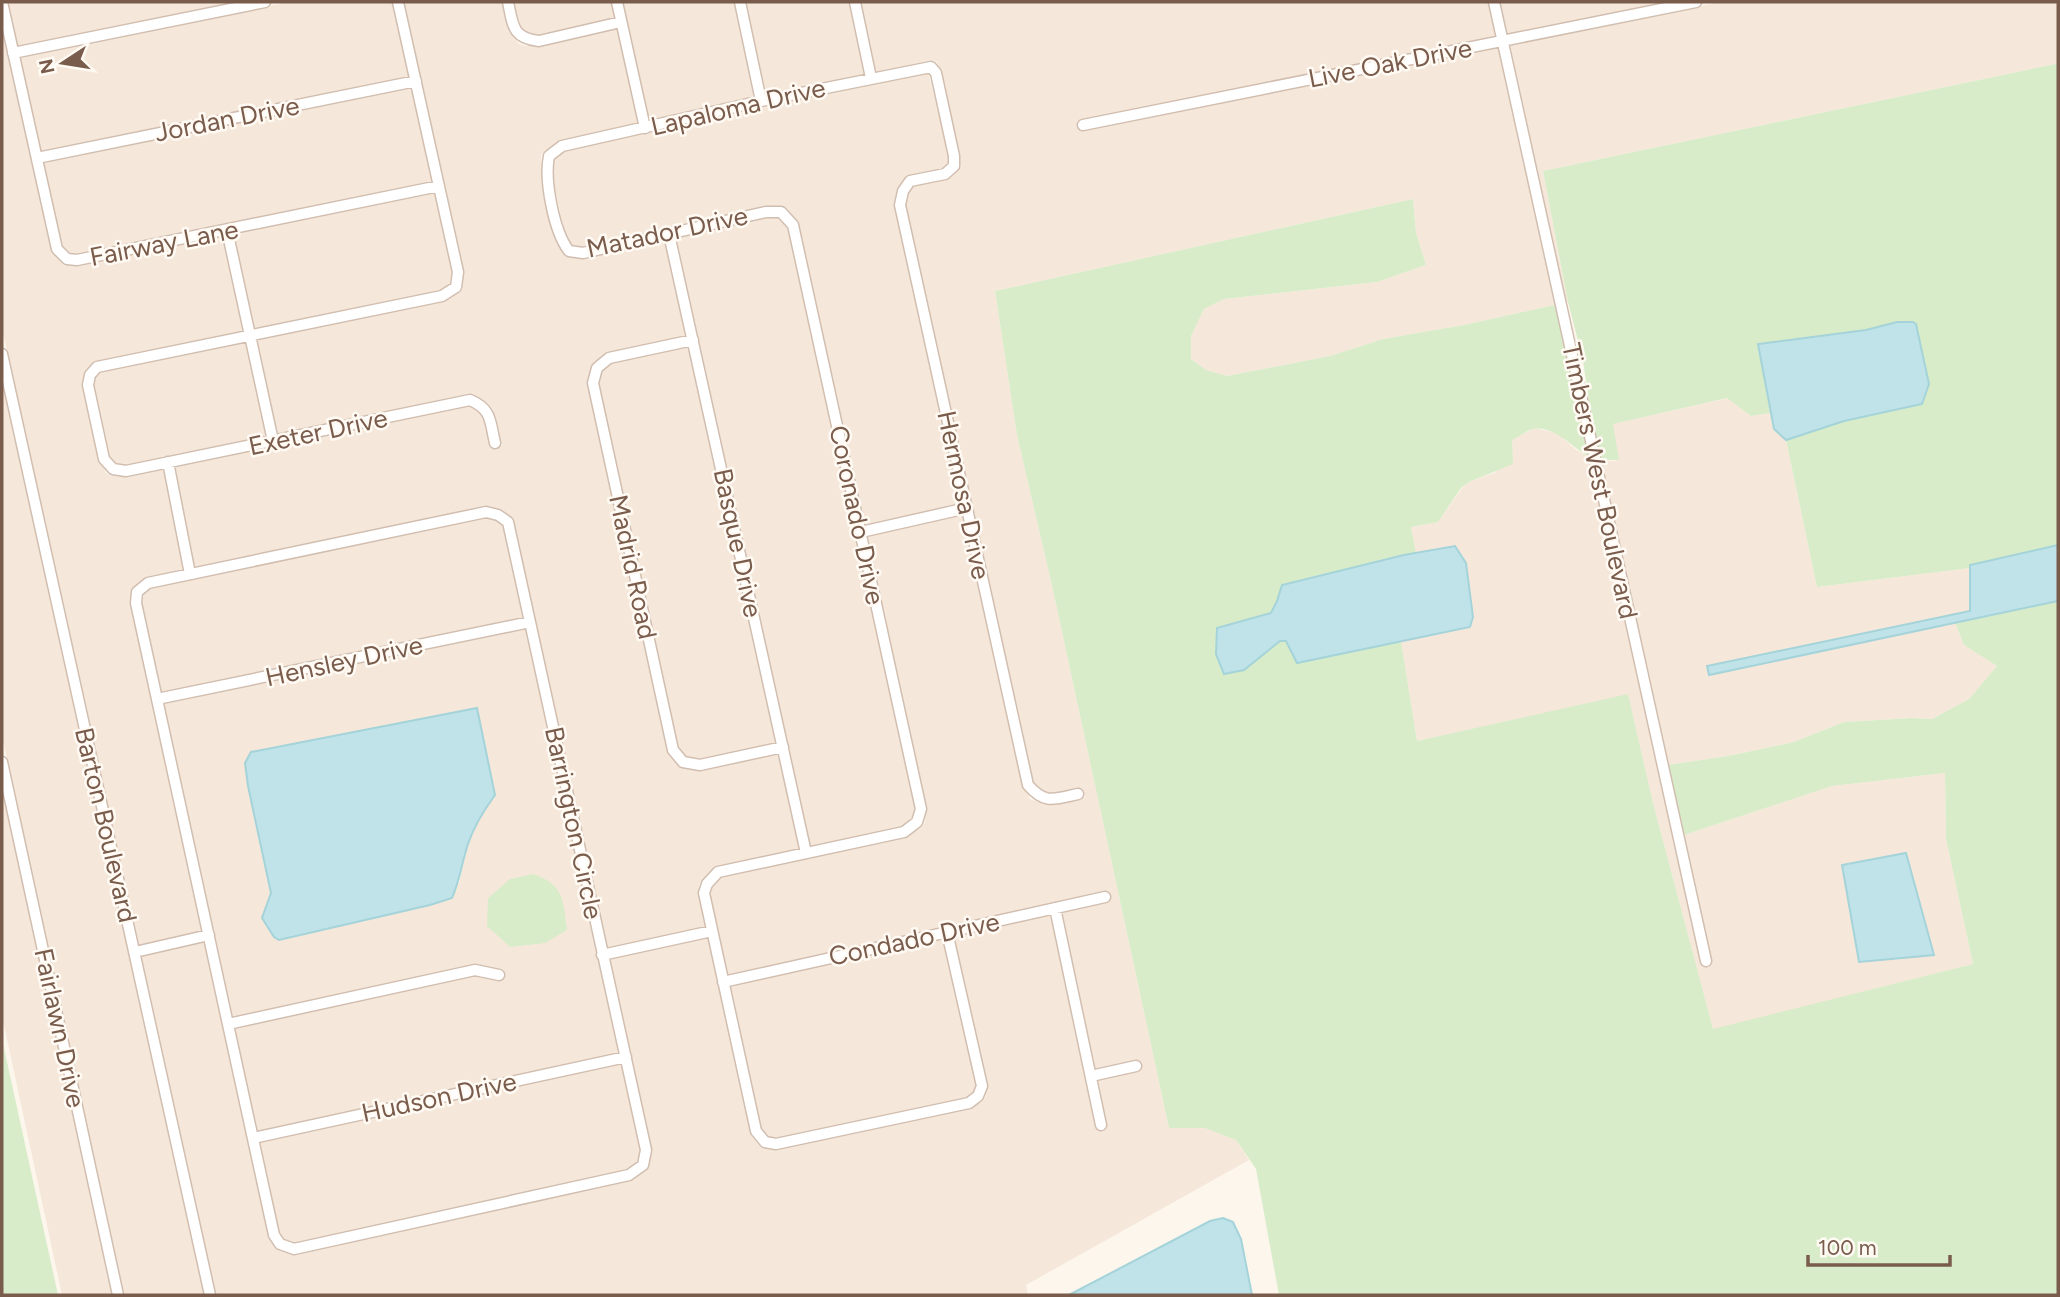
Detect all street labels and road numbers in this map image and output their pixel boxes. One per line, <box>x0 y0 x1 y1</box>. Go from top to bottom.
street label: Live Oak Drive <box>1305 31 1475 95</box>
street label: Lapaloma Drive <box>648 71 828 143</box>
street label: Jordan Drive <box>152 89 302 149</box>
street label: Matador Drive <box>583 199 751 265</box>
street label: Fairway Lane <box>87 213 241 273</box>
street label: Timbers West Boulevard <box>1555 340 1645 622</box>
street label: Exeter Drive <box>246 402 390 462</box>
street label: Hermosa Drive <box>931 408 997 582</box>
street label: Coronado Drive <box>822 423 892 607</box>
street label: Basque Drive <box>707 466 769 620</box>
street label: Madrid Road <box>602 492 664 642</box>
street label: Hensley Drive <box>262 629 426 693</box>
street label: Barton Boulevard <box>68 724 144 926</box>
street label: Barrington Circle <box>538 724 610 922</box>
street label: Condado Drive <box>826 905 1002 973</box>
street label: Fairlawn Drive <box>27 945 93 1111</box>
street label: Hudson Drive <box>359 1065 519 1129</box>

